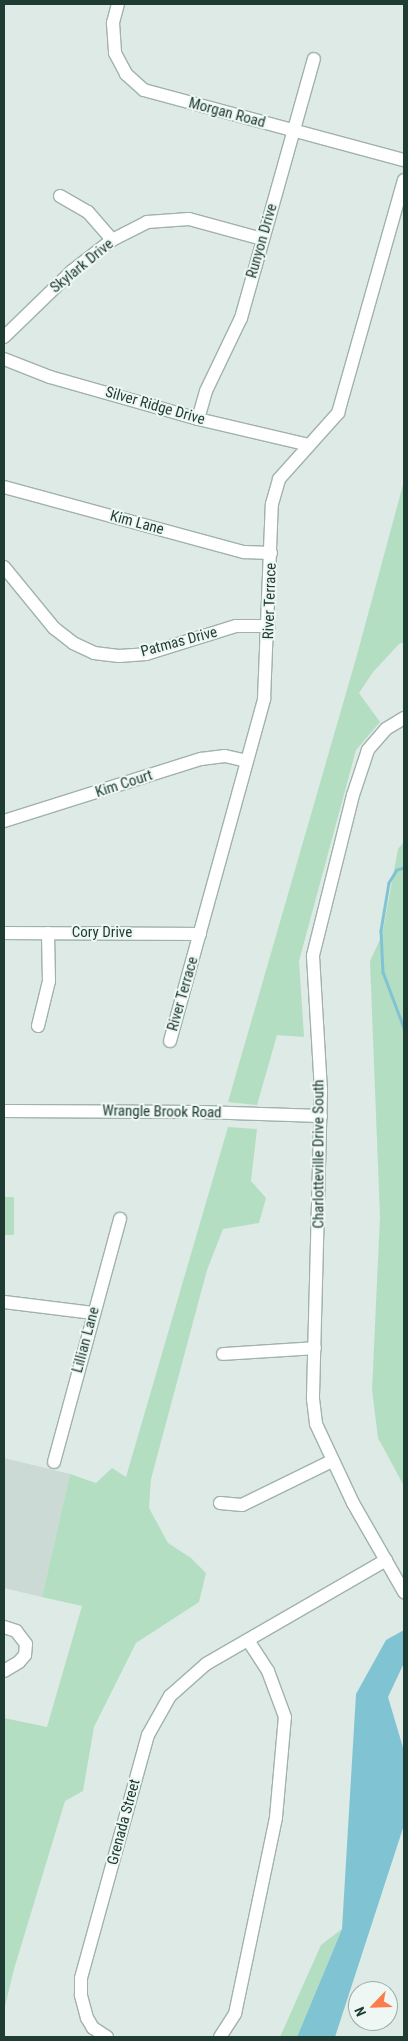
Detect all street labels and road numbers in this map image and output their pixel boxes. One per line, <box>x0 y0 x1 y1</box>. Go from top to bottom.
street label: Morgan Road <box>187 94 267 132</box>
street label: Runyon Drive <box>243 202 281 280</box>
street label: Skylark Drive <box>47 235 117 297</box>
street label: Silver Ridge Drive <box>103 383 207 429</box>
street label: Kim Lane <box>108 507 166 539</box>
street label: River Terrace <box>260 562 280 640</box>
street label: Patmas Drive <box>139 623 219 661</box>
street label: Kim Court <box>93 766 155 802</box>
street label: Cory Drive <box>72 924 132 942</box>
street label: River Terrace <box>164 955 202 1033</box>
street label: Charlotteville Drive South <box>310 1079 328 1229</box>
street label: Wrangle Brook Road <box>102 1102 222 1122</box>
street label: Lillian Lane <box>69 1305 103 1375</box>
street label: Grenada Street <box>104 1777 144 1867</box>

